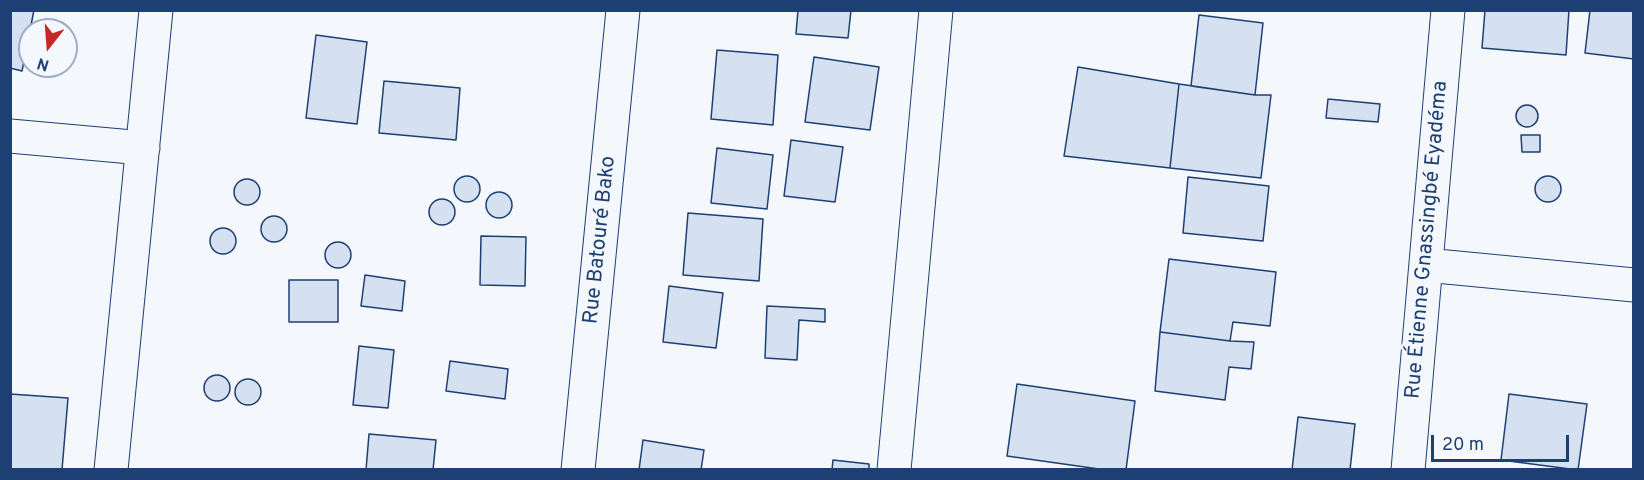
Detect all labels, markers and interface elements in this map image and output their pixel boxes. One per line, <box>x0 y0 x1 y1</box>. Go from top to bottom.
north arrow <box>18 18 78 78</box>
text: N <box>35 52 52 75</box>
street label: Rue Étienne Gnassingbé Eyadéma <box>1402 80 1454 400</box>
street label: Rue Batouré Bako <box>580 155 622 325</box>
scale bar <box>1434 423 1572 461</box>
text: 20 m <box>1442 434 1484 457</box>

